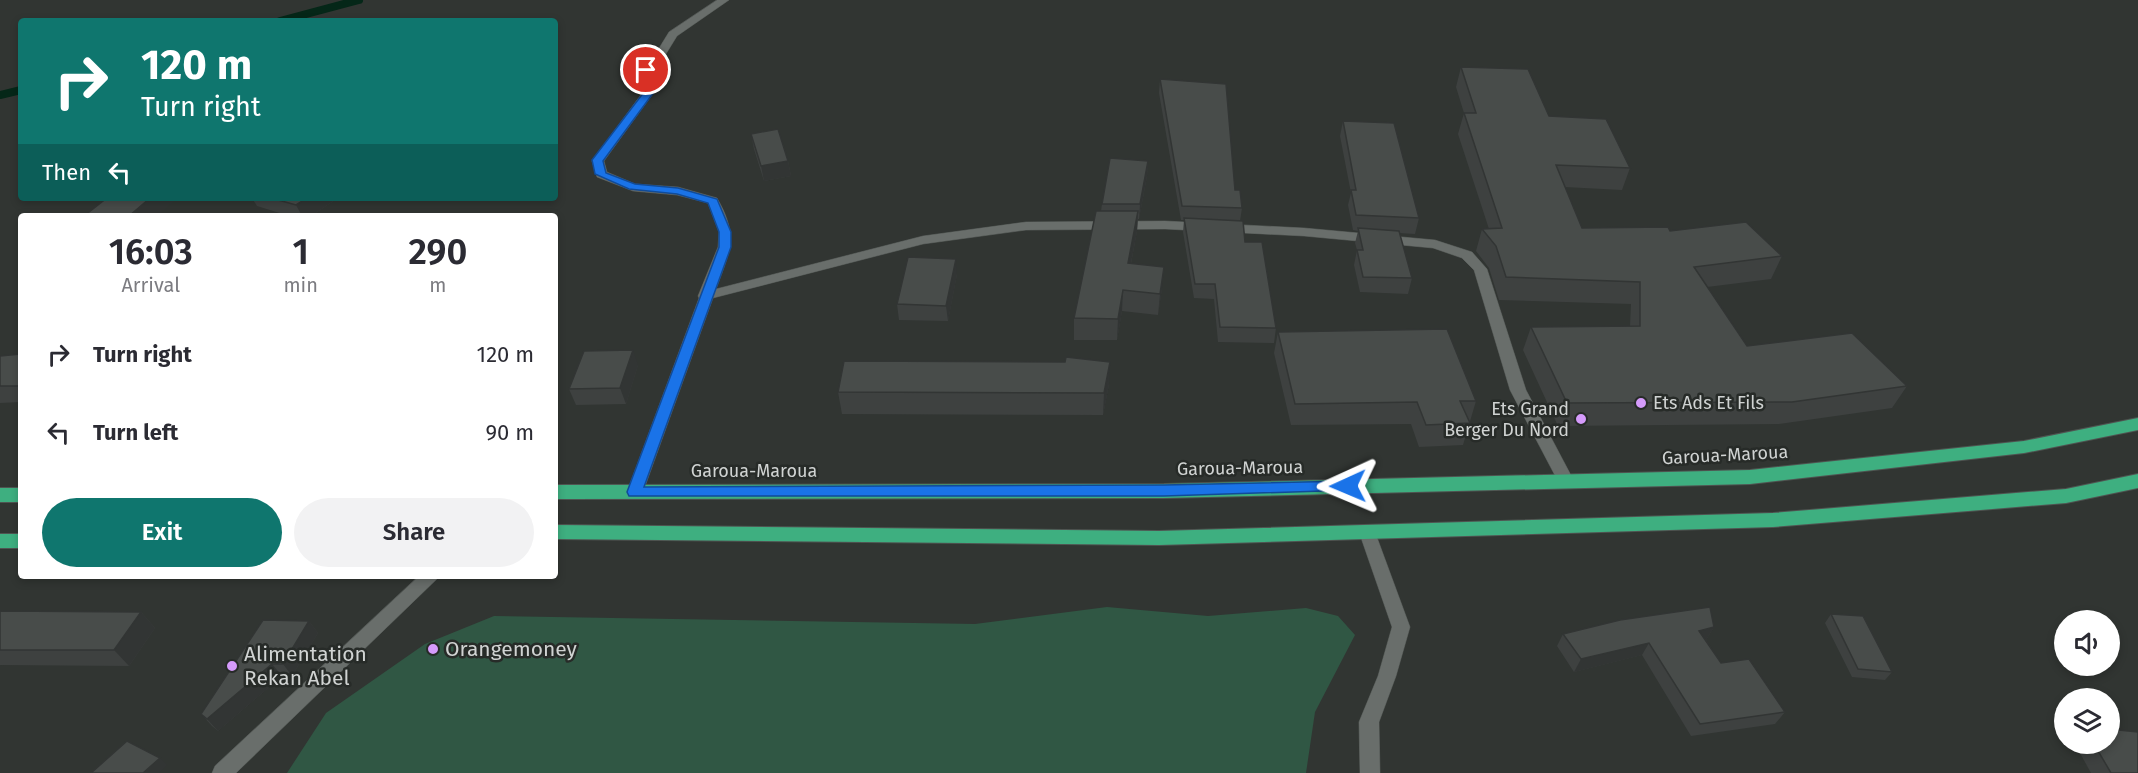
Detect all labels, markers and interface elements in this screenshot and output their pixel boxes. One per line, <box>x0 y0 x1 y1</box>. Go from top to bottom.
text: 120 m <box>141 40 252 90</box>
icon: right <box>42 42 120 120</box>
pin <box>620 44 671 95</box>
icon: arrive <box>629 53 662 86</box>
text: Turn right <box>141 91 261 123</box>
icon: left <box>103 156 136 189</box>
text: Then <box>42 159 91 186</box>
text: 16:03 <box>109 230 193 274</box>
text: 1 <box>292 230 309 274</box>
text: 290 <box>409 230 467 274</box>
text: Arrival <box>121 273 180 297</box>
text: min <box>283 273 318 297</box>
text: m <box>429 273 447 297</box>
icon: right <box>42 338 75 371</box>
text: Turn right <box>93 341 192 368</box>
text: 120 m <box>477 341 534 368</box>
place label: Ets Ads Et Fils <box>1653 392 1764 414</box>
marker: Ets Ads Et Fils <box>1634 396 1648 410</box>
place label: Ets Grand Berger Du Nord <box>1444 398 1569 441</box>
marker: Ets Grand Berger Du Nord <box>1574 412 1588 426</box>
icon: left <box>42 416 75 449</box>
text: Turn left <box>93 419 178 446</box>
text: 90 m <box>485 419 534 446</box>
street label: Garoua-Maroua <box>1661 441 1789 469</box>
position arrow <box>1316 454 1380 518</box>
street label: Garoua-Maroua <box>1177 456 1303 480</box>
street label: Garoua-Maroua <box>691 460 817 482</box>
button: Exit <box>42 498 282 567</box>
button: Share <box>294 498 534 567</box>
map controls <box>2054 610 2120 754</box>
button: sound <box>2054 610 2120 676</box>
place label: Orangemoney <box>445 636 578 662</box>
place label: Alimentation Rekan Abel <box>244 641 367 691</box>
marker: Orangemoney <box>426 642 440 656</box>
marker: Alimentation Rekan Abel <box>225 659 239 673</box>
button: layers <box>2054 688 2120 754</box>

